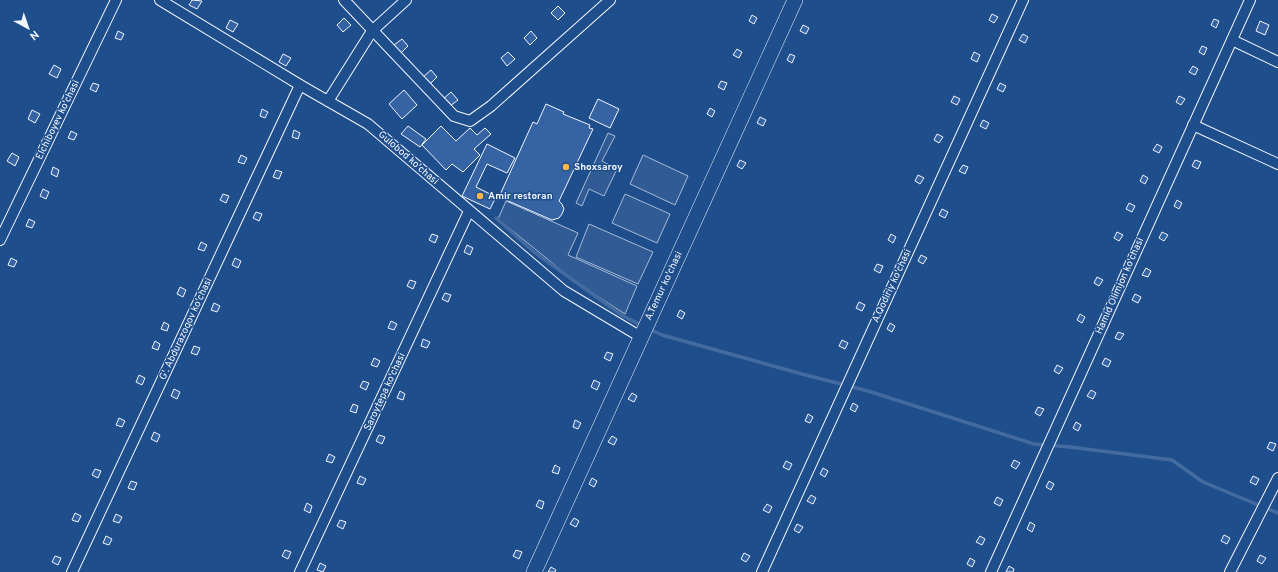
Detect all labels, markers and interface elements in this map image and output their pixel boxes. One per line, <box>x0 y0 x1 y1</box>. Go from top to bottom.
north arrow <box>8 8 48 48</box>
text: N <box>26 27 41 43</box>
street label: Elchiboyev ko'chasi <box>33 78 83 162</box>
street label: Gulobod ko'chasi <box>375 128 441 188</box>
place label: Shoxsaroy <box>574 161 623 174</box>
marker: Shoxsaroy <box>561 162 571 172</box>
place label: Amir restoran <box>488 190 553 203</box>
marker: Amir restoran <box>475 191 485 201</box>
street label: Hamid Olimjon ko'chasi <box>1093 236 1147 336</box>
street label: A.Qodiriy ko'chasi <box>869 247 915 325</box>
street label: A.Temur ko'chasi <box>642 249 686 323</box>
street label: G'. Abdurazoqov ko'chasi <box>157 276 215 382</box>
street label: Saroytepa ko'chasi <box>361 351 409 433</box>

